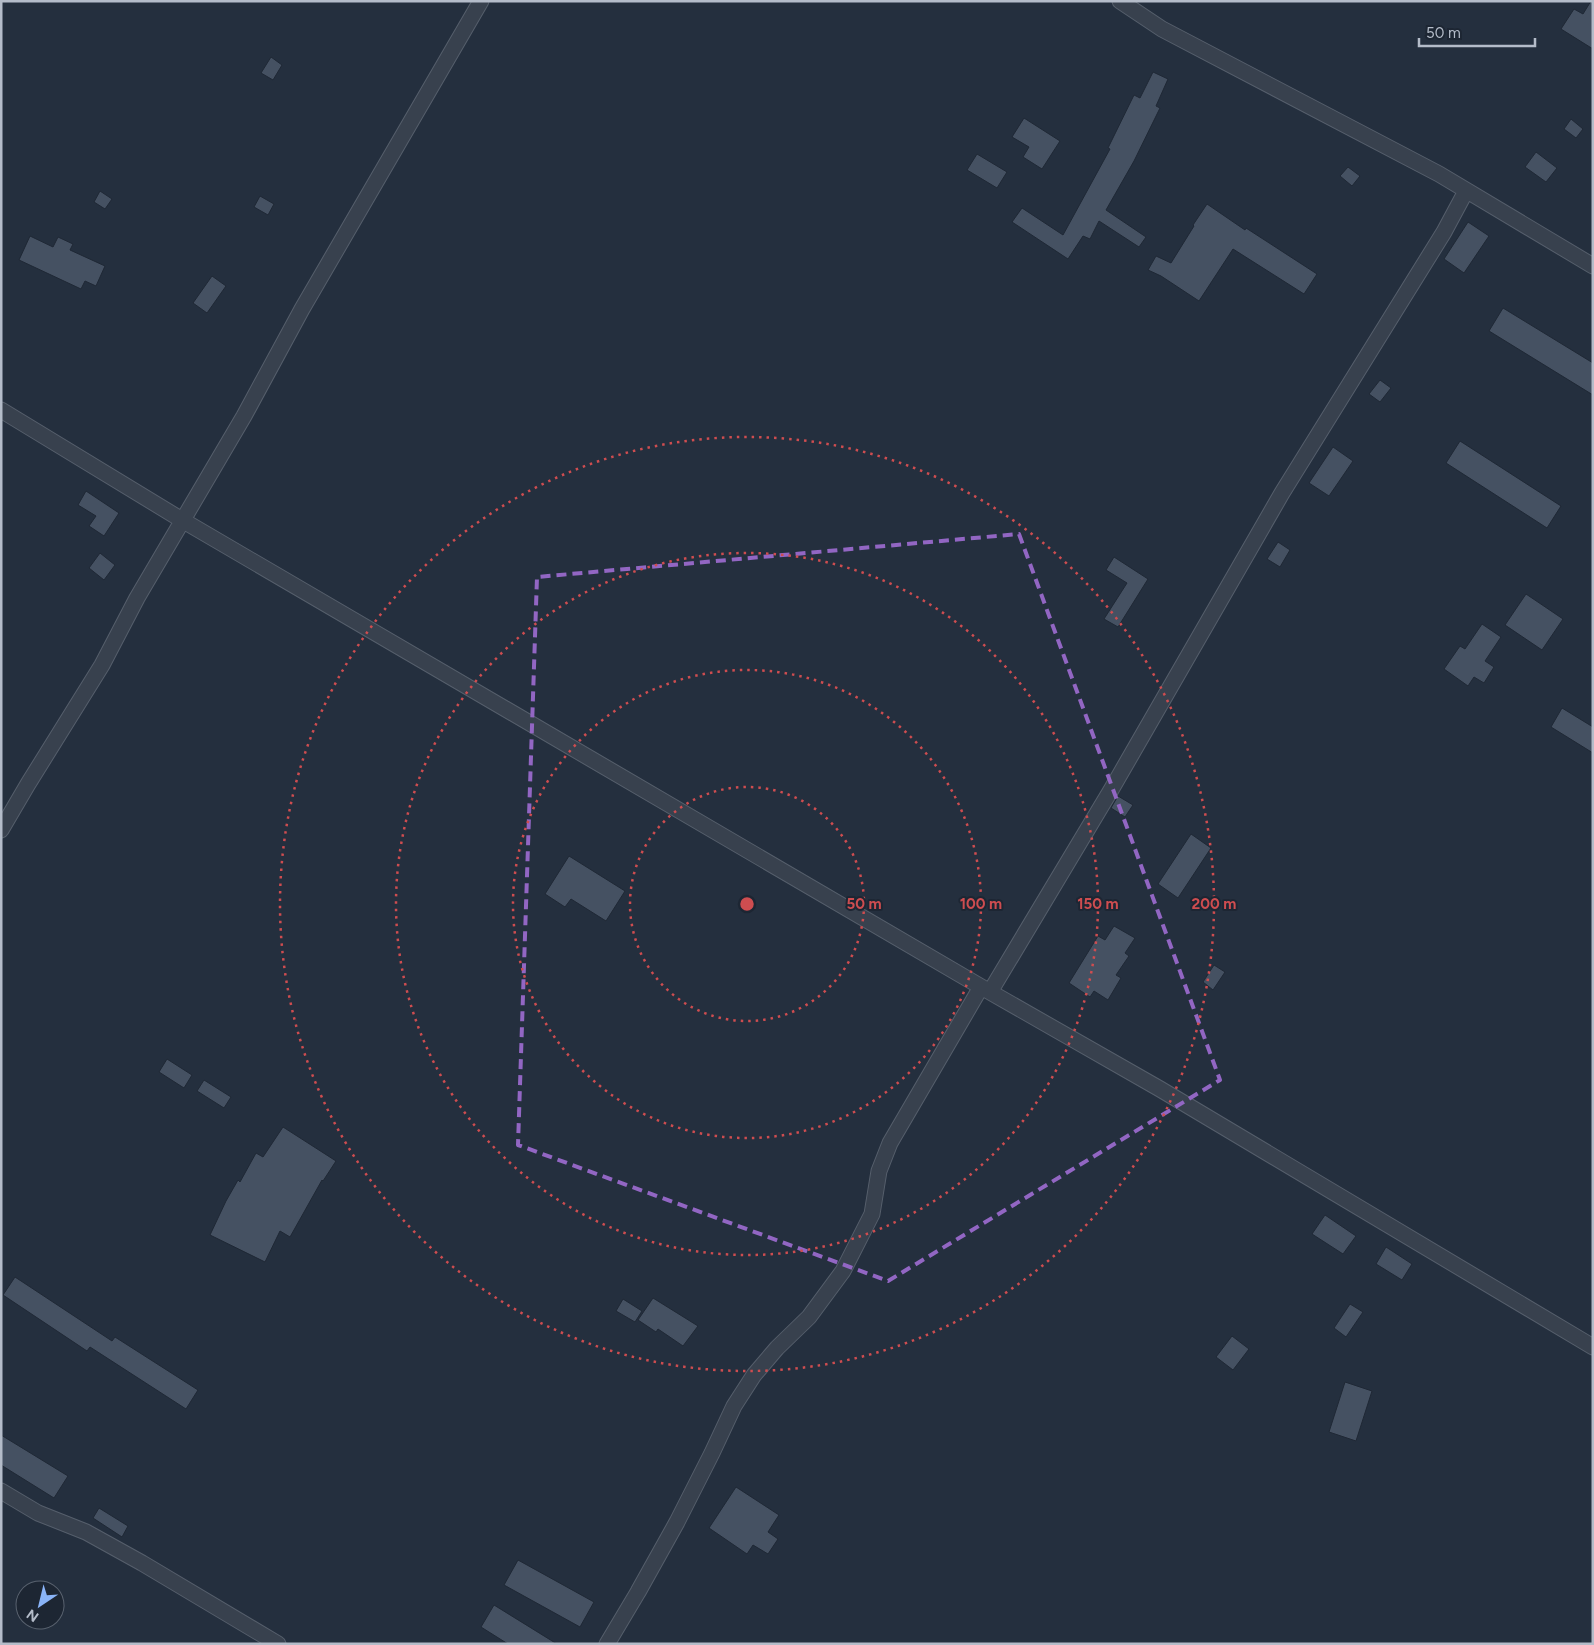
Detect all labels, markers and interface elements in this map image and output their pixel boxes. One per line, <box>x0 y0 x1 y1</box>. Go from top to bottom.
scale bar <box>1419 15 1535 47</box>
text: 50 m <box>1426 24 1461 42</box>
centre of rings <box>738 895 756 913</box>
text: 50 m <box>846 895 882 913</box>
text: 100 m <box>960 895 1002 913</box>
text: 150 m <box>1077 895 1119 913</box>
text: 200 m <box>1192 895 1236 913</box>
north arrow <box>15 1580 65 1630</box>
text: N <box>24 1605 42 1625</box>

